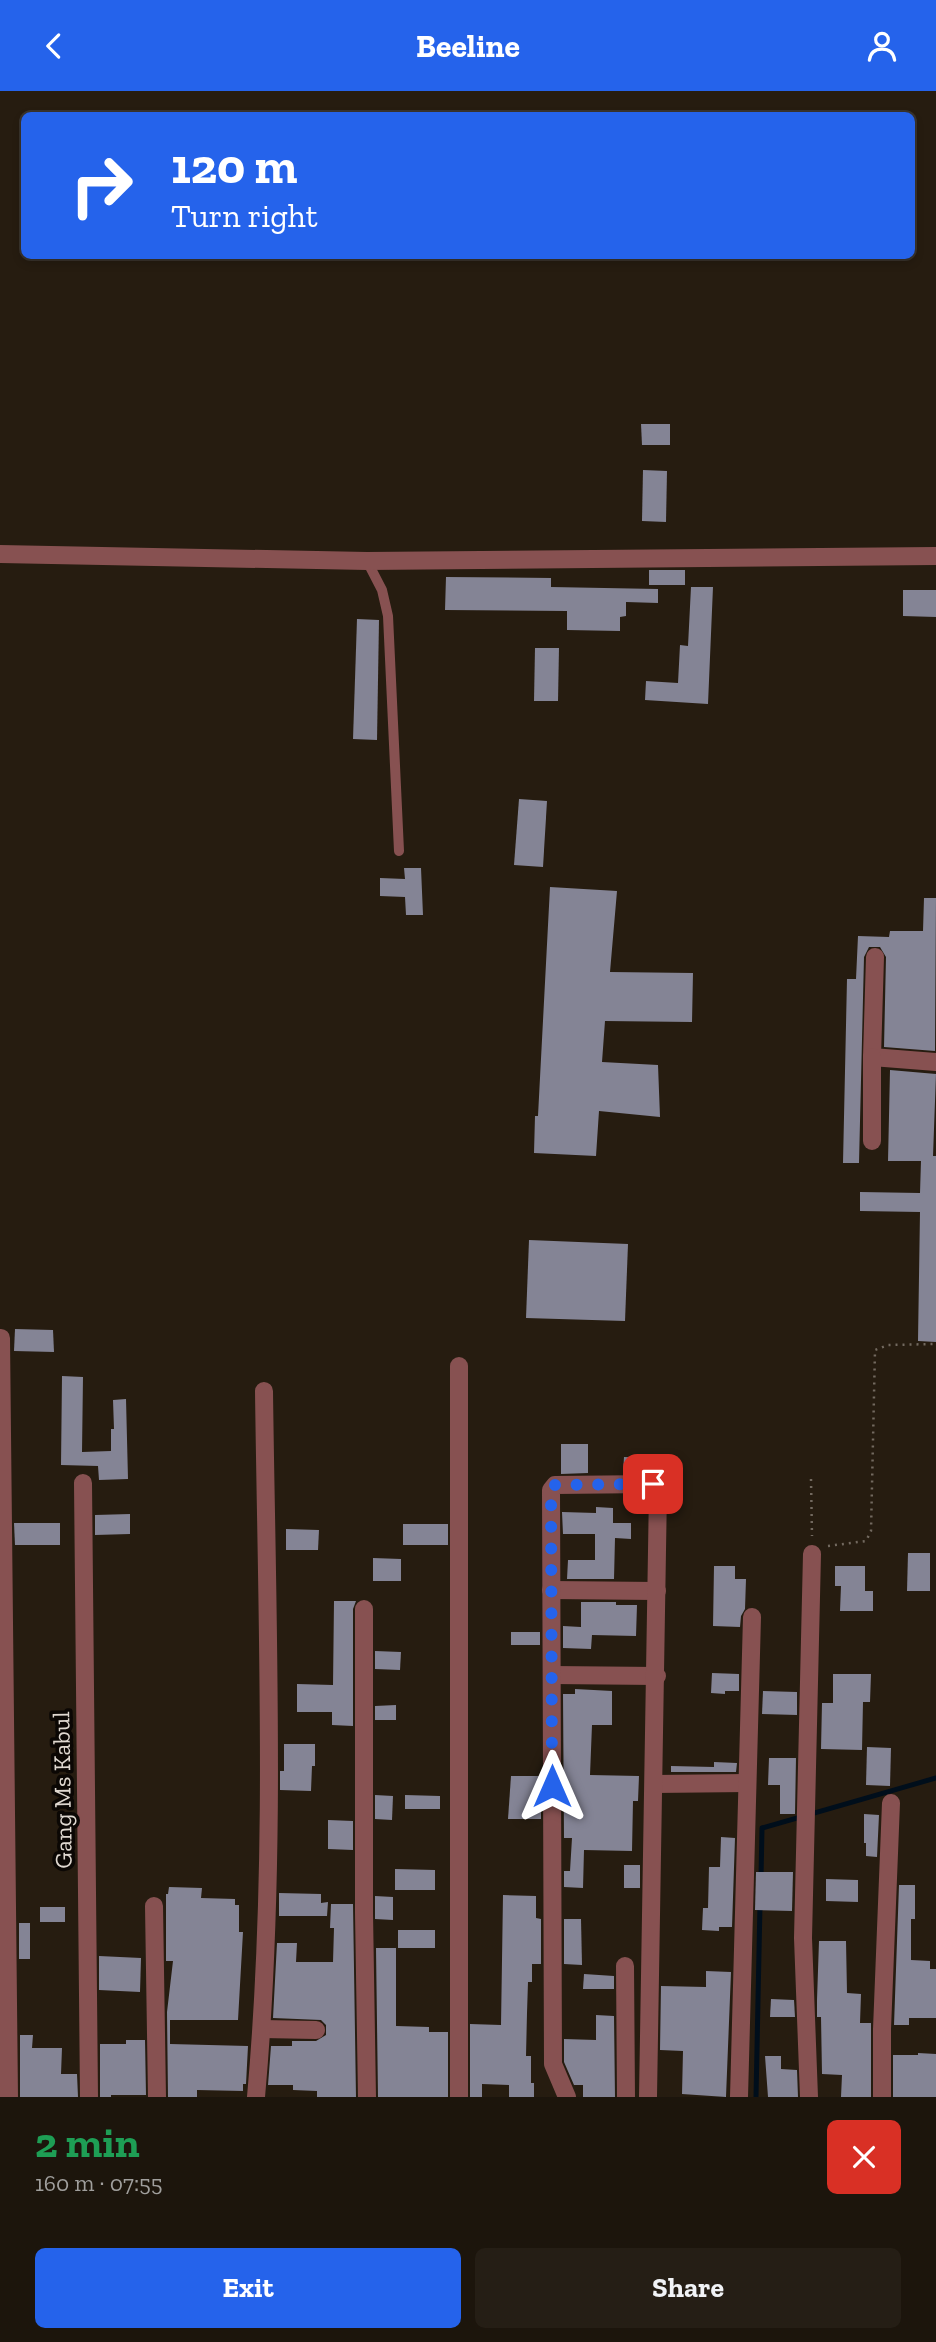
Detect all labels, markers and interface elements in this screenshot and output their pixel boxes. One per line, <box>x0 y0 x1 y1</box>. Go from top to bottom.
icon: back <box>35 27 73 65</box>
text: Beeline <box>416 27 520 65</box>
icon: person <box>863 27 901 65</box>
text: 120 m <box>171 137 297 196</box>
icon: right <box>56 140 147 231</box>
text: Turn right <box>171 197 318 235</box>
pin <box>623 1454 683 1514</box>
icon: arrive <box>634 1465 672 1503</box>
street label: Gang Ms Kabul <box>46 1711 78 1869</box>
position arrow <box>515 1749 589 1823</box>
text: 2 min <box>35 2117 140 2168</box>
button: close <box>827 2120 901 2194</box>
text: 160 m · 07:55 <box>35 2169 163 2197</box>
button: Exit <box>35 2248 461 2328</box>
button: Share <box>475 2248 901 2328</box>

